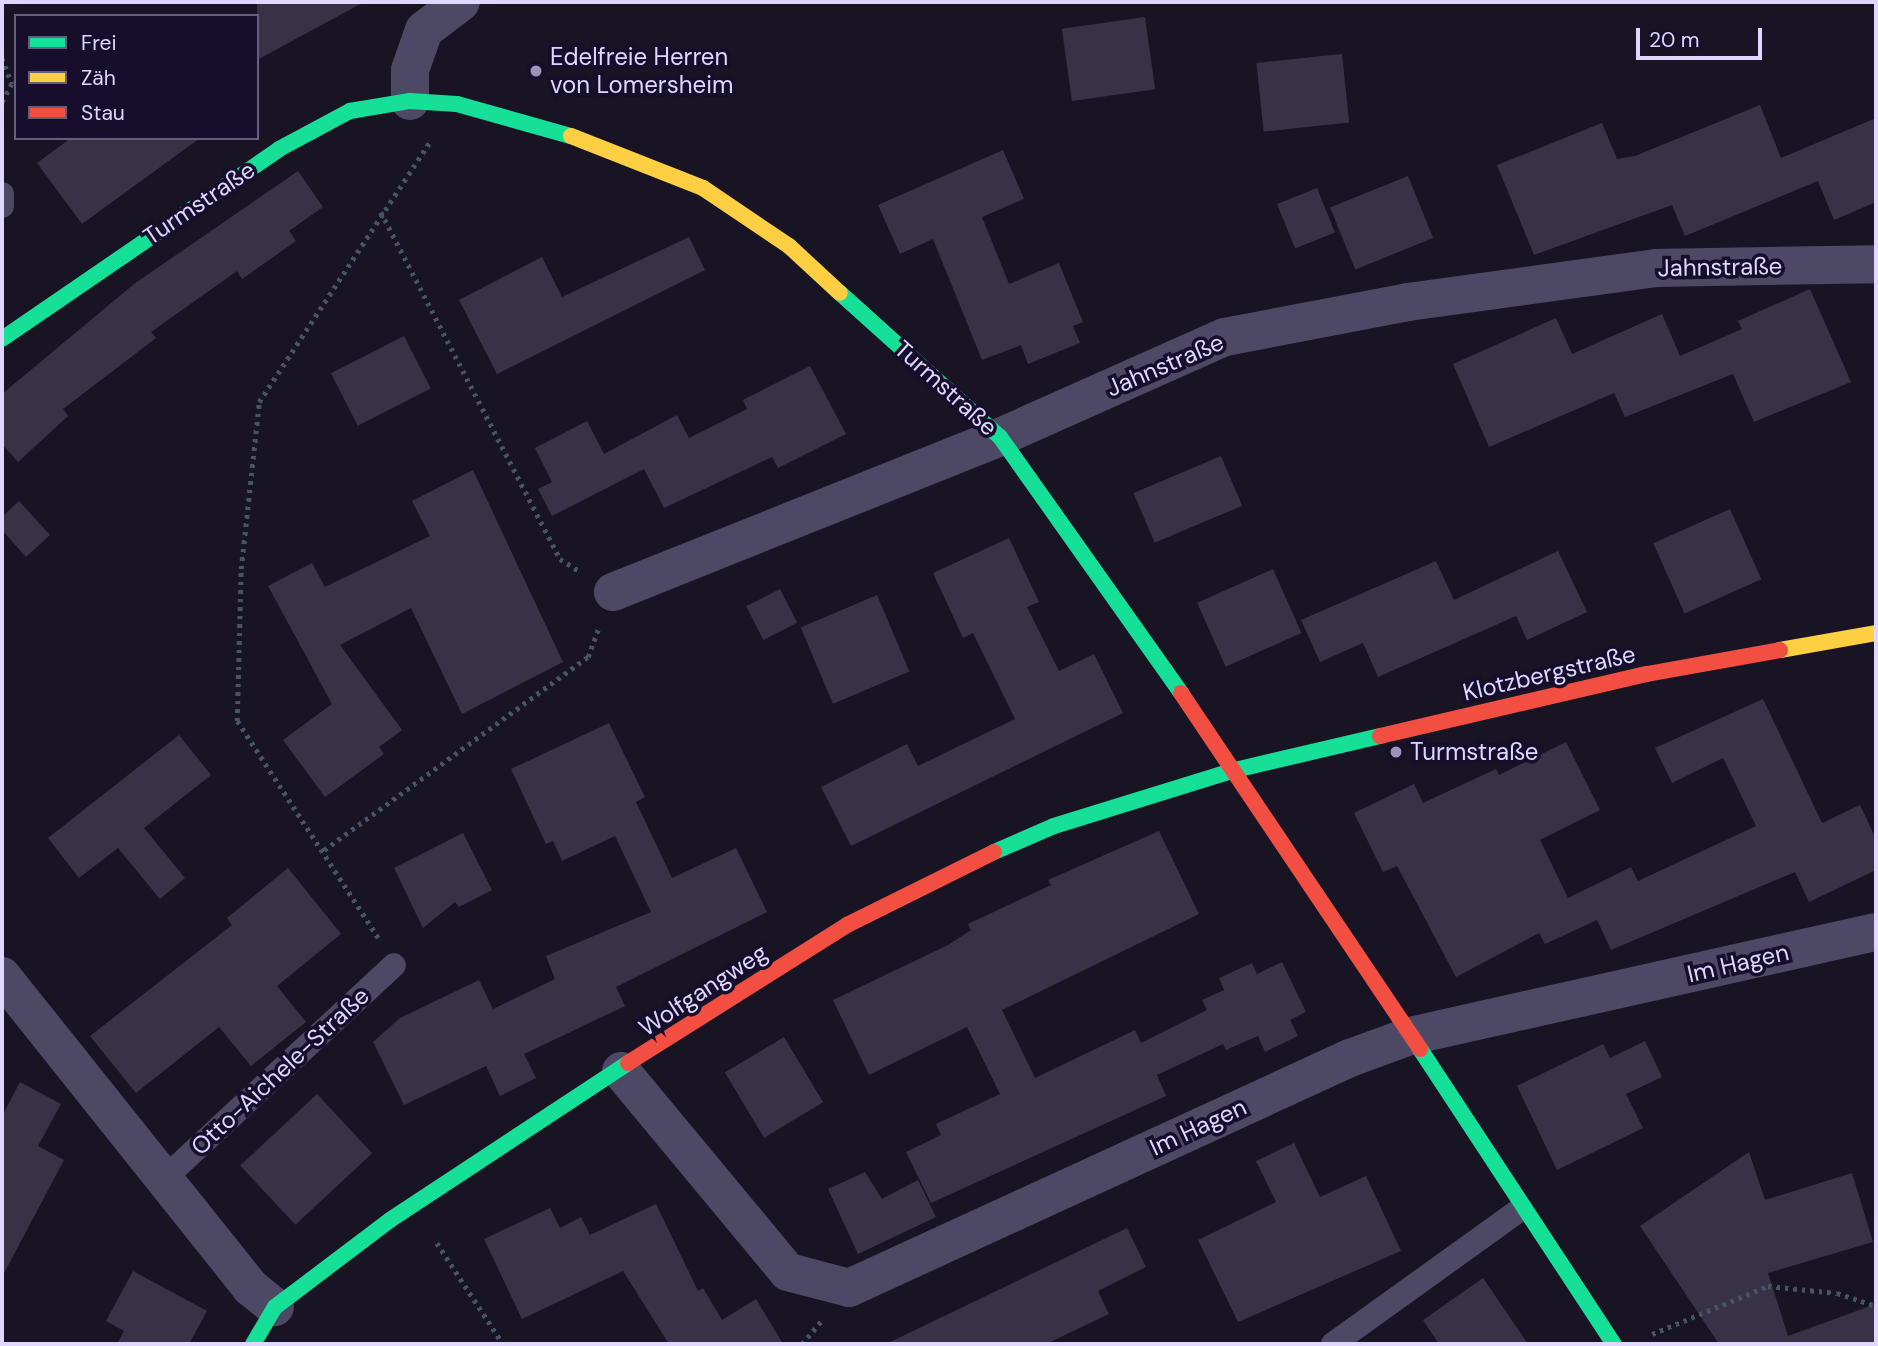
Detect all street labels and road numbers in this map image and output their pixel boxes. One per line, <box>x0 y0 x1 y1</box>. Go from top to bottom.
street label: Turmstraße <box>138 155 260 251</box>
street label: Jahnstraße <box>1657 252 1783 282</box>
street label: Jahnstraße <box>1102 327 1228 403</box>
street label: Turmstraße <box>889 334 1003 442</box>
street label: Klotzbergstraße <box>1460 639 1638 707</box>
street label: Im Hagen <box>1685 937 1791 989</box>
street label: Wolfgangweg <box>633 938 773 1042</box>
street label: Otto-Aichele-Straße <box>185 981 375 1161</box>
street label: Im Hagen <box>1145 1092 1251 1162</box>

